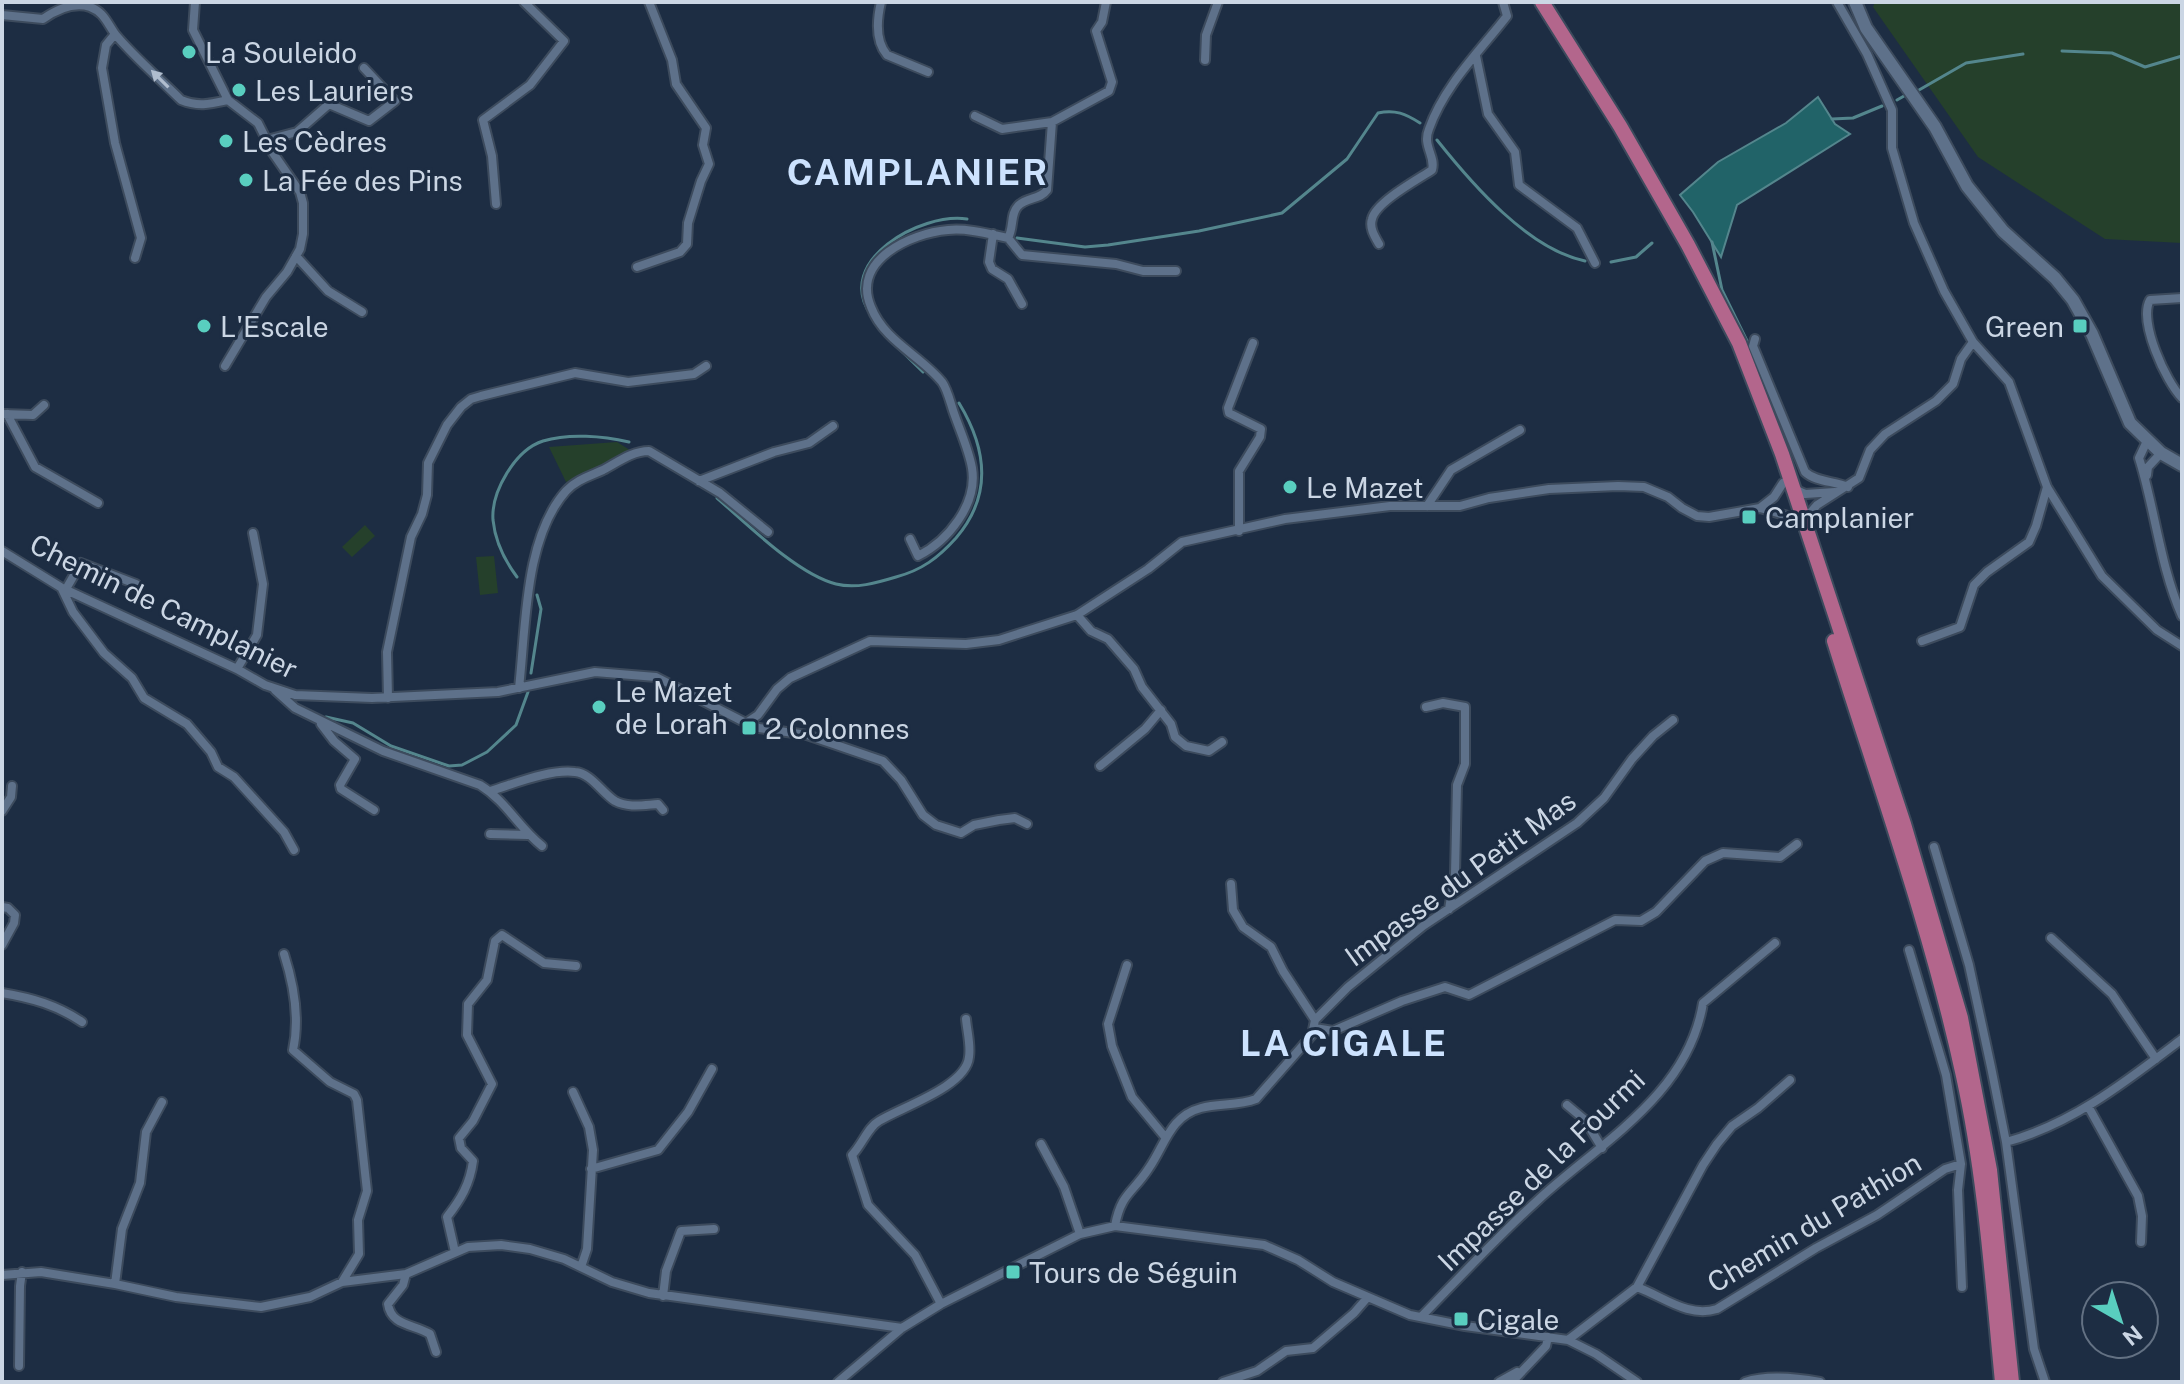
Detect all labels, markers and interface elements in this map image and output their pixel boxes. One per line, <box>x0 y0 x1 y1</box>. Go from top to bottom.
place label: La Souleido <box>205 36 357 69</box>
marker: La Souleido <box>180 43 198 61</box>
one-way arrow <box>151 70 170 89</box>
place label: Les Lauriers <box>255 74 414 107</box>
marker: Les Lauriers <box>230 81 248 99</box>
place label: Les Cèdres <box>242 125 387 158</box>
marker: Les Cèdres <box>217 132 235 150</box>
district label: CAMPLANIER <box>787 151 1049 193</box>
place label: La Fée des Pins <box>262 164 463 197</box>
marker: La Fée des Pins <box>237 171 255 189</box>
place label: L'Escale <box>220 310 329 343</box>
place label: Green <box>1985 310 2064 343</box>
marker: L'Escale <box>195 317 213 335</box>
marker: Green <box>2071 317 2089 335</box>
place label: Le Mazet <box>1306 471 1424 504</box>
marker: Le Mazet <box>1281 478 1299 496</box>
place label: Camplanier <box>1765 501 1914 534</box>
marker: Camplanier <box>1740 508 1758 526</box>
street label: Chemin de Camplanier <box>25 527 303 685</box>
place label: Le Mazet de Lorah <box>615 675 733 740</box>
marker: Le Mazet de Lorah <box>590 698 608 716</box>
place label: 2 Colonnes <box>765 712 909 745</box>
marker: 2 Colonnes <box>740 719 758 737</box>
street label: Impasse du Petit Mas <box>1338 783 1582 973</box>
district label: LA CIGALE <box>1240 1022 1448 1064</box>
street label: Impasse de la Fourmi <box>1431 1063 1651 1277</box>
street label: Chemin du Pathion <box>1701 1145 1927 1299</box>
place label: Tours de Séguin <box>1029 1256 1238 1289</box>
marker: Tours de Séguin <box>1004 1263 1022 1281</box>
north arrow <box>2080 1280 2160 1360</box>
place label: Cigale <box>1477 1303 1559 1336</box>
marker: Cigale <box>1452 1310 1470 1328</box>
text: N <box>2118 1320 2147 1351</box>

